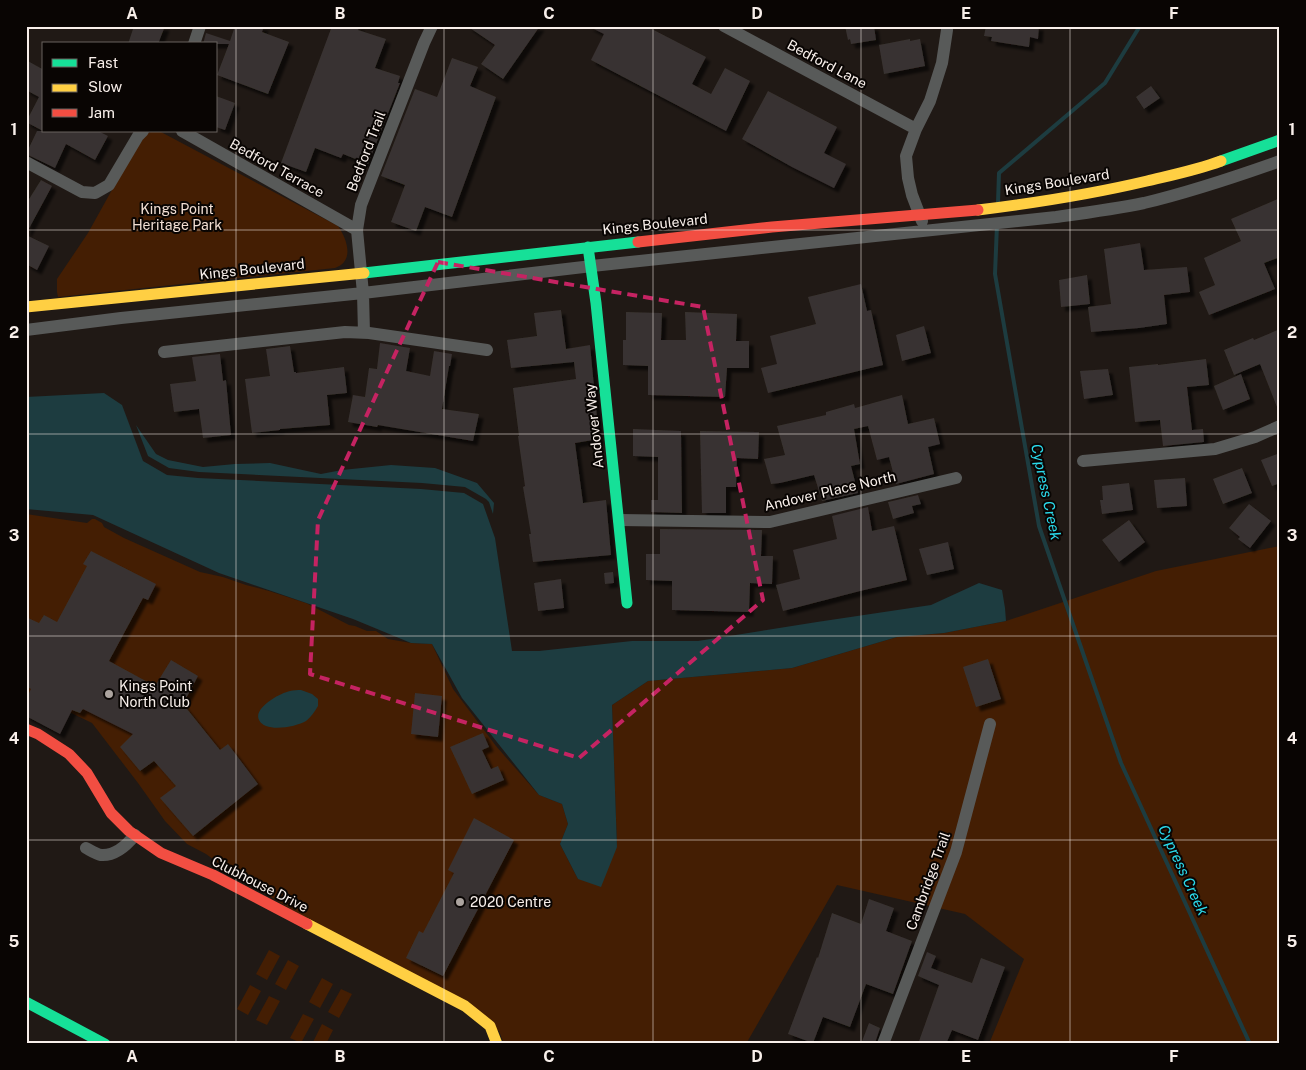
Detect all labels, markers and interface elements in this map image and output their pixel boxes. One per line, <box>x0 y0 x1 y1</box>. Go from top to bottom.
text: A <box>126 4 138 23</box>
text: B <box>335 4 346 23</box>
text: C <box>543 4 555 23</box>
text: D <box>751 4 763 23</box>
text: E <box>961 4 971 23</box>
text: F <box>1169 4 1179 23</box>
street label: Bedford Lane <box>784 36 870 92</box>
legend <box>42 42 218 132</box>
text: Fast <box>88 54 118 71</box>
text: Slow <box>88 78 123 95</box>
text: Jam <box>88 104 115 121</box>
street label: Bedford Trail <box>343 109 389 193</box>
text: 1 <box>11 120 17 139</box>
text: 1 <box>1289 120 1295 139</box>
street label: Bedford Terrace <box>227 135 327 201</box>
street label: Kings Boulevard <box>1004 166 1110 198</box>
park label: Kings Point Heritage Park <box>132 201 222 233</box>
street label: Kings Boulevard <box>602 211 708 237</box>
street label: Kings Boulevard <box>199 256 305 282</box>
text: 2 <box>9 323 19 342</box>
text: 2 <box>1287 323 1297 342</box>
street label: Andover Way <box>582 382 606 469</box>
water label: Cypress Creek <box>1028 442 1065 542</box>
street label: Andover Place North <box>763 468 897 514</box>
text: 3 <box>9 526 19 545</box>
text: 3 <box>1287 526 1297 545</box>
place label: Kings Point North Club <box>119 678 193 710</box>
marker: Kings Point North Club <box>103 688 115 700</box>
text: 4 <box>9 729 20 748</box>
text: 4 <box>1287 729 1298 748</box>
water label: Cypress Creek <box>1155 822 1212 919</box>
street label: Cambridge Trail <box>903 830 953 932</box>
street label: Clubhouse Drive <box>209 853 311 915</box>
place label: 2020 Centre <box>470 894 551 910</box>
marker: 2020 Centre <box>454 896 466 908</box>
text: 5 <box>9 932 20 951</box>
text: 5 <box>1287 932 1298 951</box>
text: A <box>126 1047 138 1066</box>
text: B <box>335 1047 346 1066</box>
text: C <box>543 1047 555 1066</box>
text: D <box>751 1047 763 1066</box>
text: E <box>961 1047 971 1066</box>
text: F <box>1169 1047 1179 1066</box>

